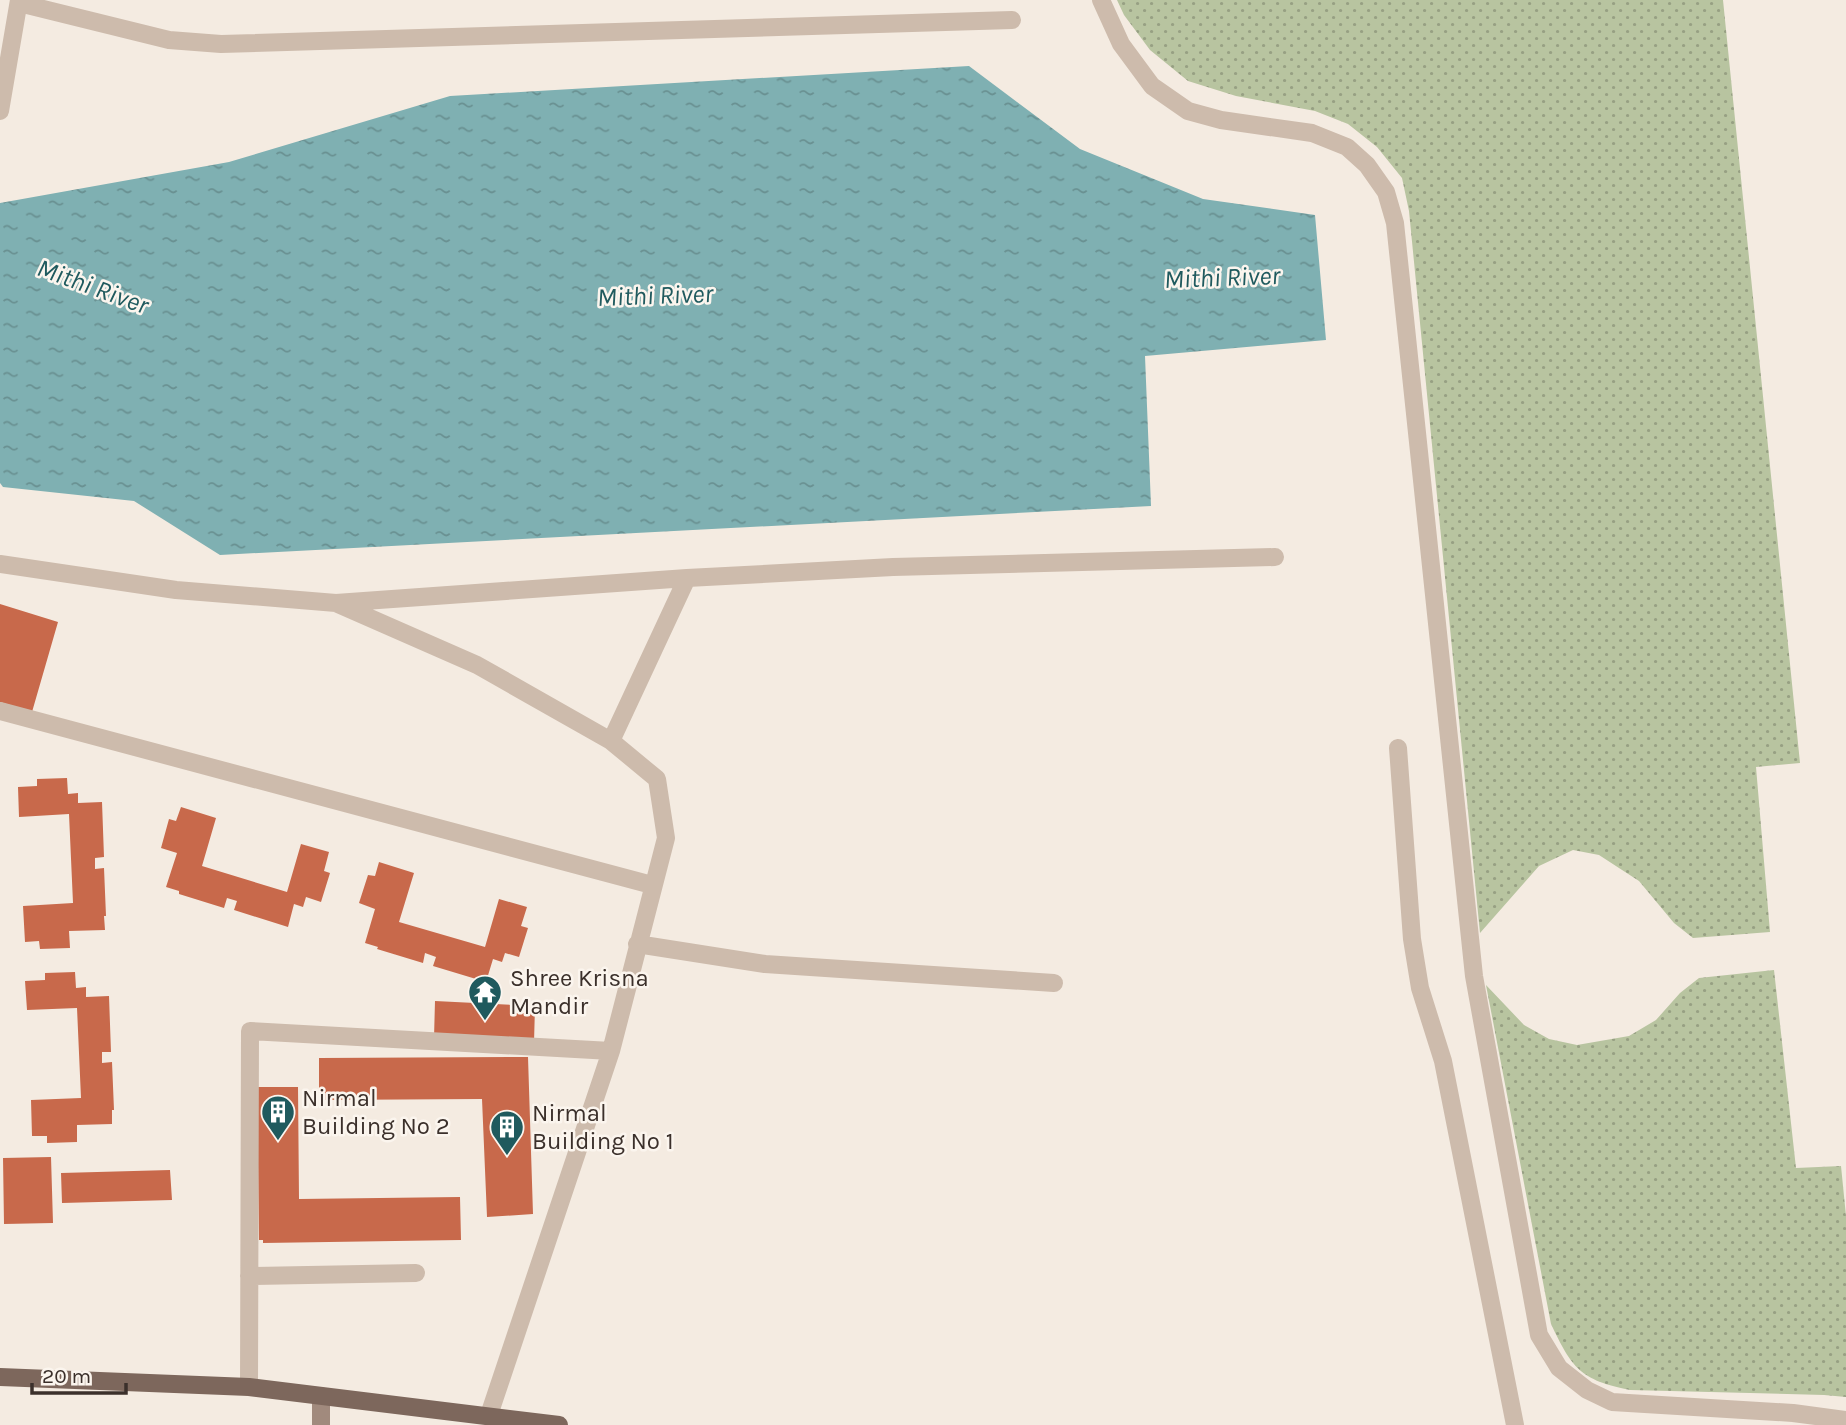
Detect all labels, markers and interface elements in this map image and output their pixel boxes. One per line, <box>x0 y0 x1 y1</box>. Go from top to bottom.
water label: Mithi River <box>33 252 154 321</box>
water label: Mithi River <box>1163 260 1282 295</box>
water label: Mithi River <box>596 278 715 313</box>
place label: Shree Krisna Mandir <box>510 964 649 1020</box>
temple icon: Shree Krisna Mandir <box>466 973 504 1022</box>
place label: Nirmal Building No 2 <box>302 1084 450 1140</box>
building icon: Nirmal Building No 2 <box>259 1093 297 1142</box>
place label: Nirmal Building No 1 <box>532 1099 674 1155</box>
building icon: Nirmal Building No 1 <box>488 1108 526 1157</box>
scale bar <box>32 1352 126 1396</box>
text: 20 m <box>42 1364 91 1388</box>

